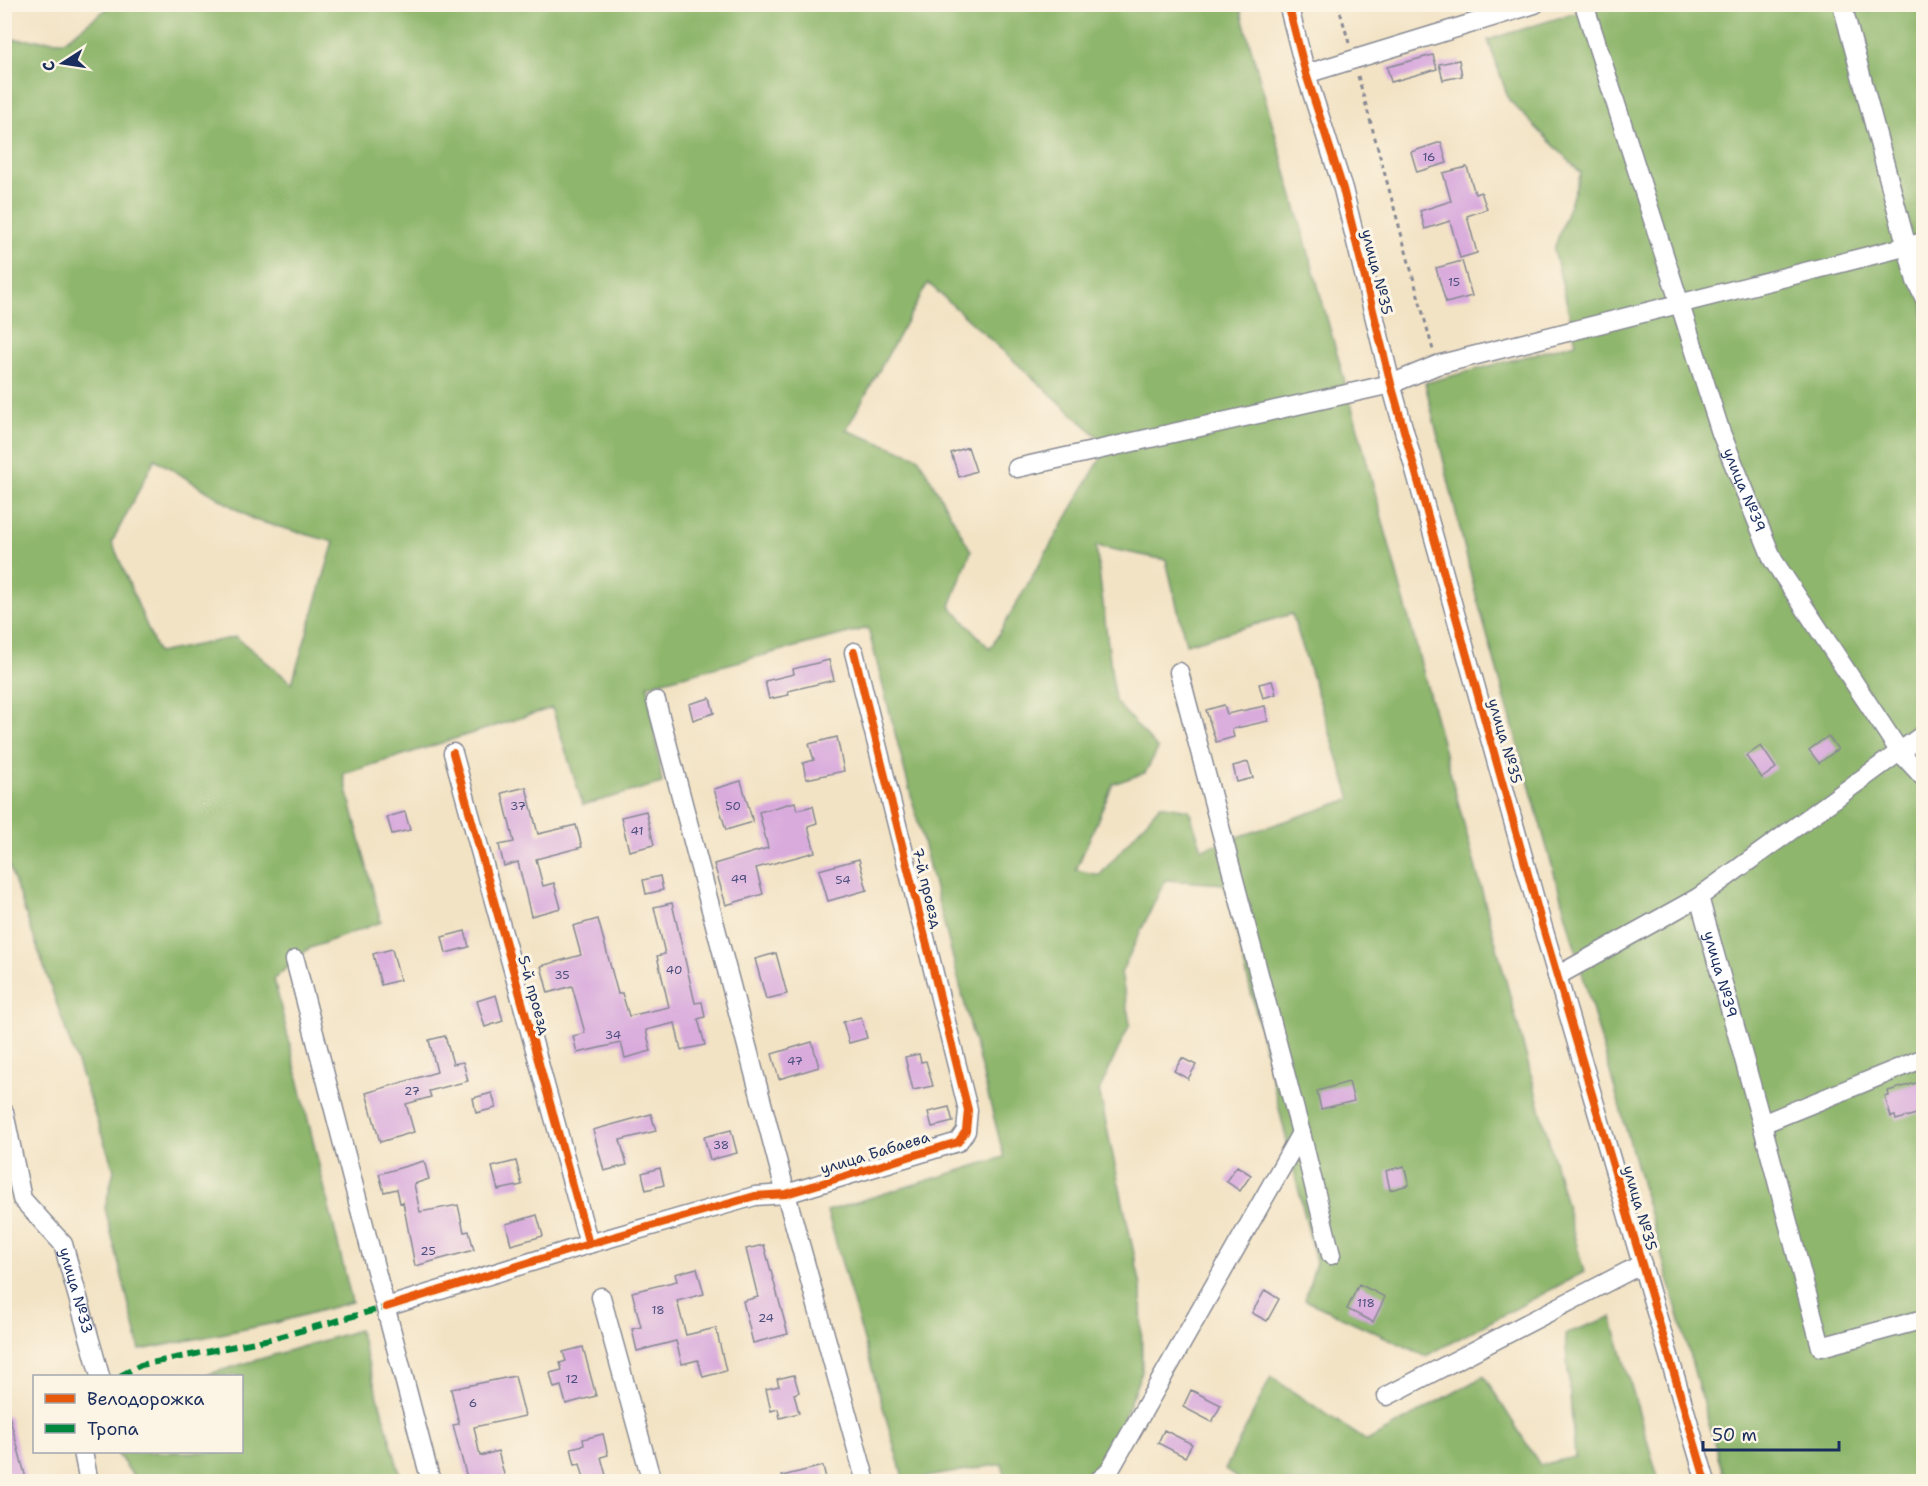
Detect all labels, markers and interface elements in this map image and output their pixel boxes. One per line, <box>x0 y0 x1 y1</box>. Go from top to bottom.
north arrow <box>33 33 93 93</box>
text: С <box>37 59 60 73</box>
house number: 16 <box>1422 149 1436 165</box>
street label: улица №35 <box>1357 227 1397 317</box>
house number: 15 <box>1448 274 1460 290</box>
street label: улица №39 <box>1718 445 1770 535</box>
street label: улица №35 <box>1483 696 1527 786</box>
house number: 37 <box>510 798 526 814</box>
house number: 50 <box>725 798 741 814</box>
house number: 41 <box>631 823 643 839</box>
street label: 7-й проезд <box>907 846 947 931</box>
house number: 49 <box>731 871 747 887</box>
house number: 54 <box>835 872 851 888</box>
street label: улица №39 <box>1699 929 1742 1020</box>
street label: 5-й проезд <box>513 953 555 1037</box>
house number: 40 <box>666 962 682 978</box>
house number: 35 <box>554 967 570 983</box>
house number: 34 <box>605 1027 621 1043</box>
house number: 47 <box>787 1053 803 1069</box>
house number: 27 <box>404 1083 420 1099</box>
street label: улица Бабаева <box>818 1127 933 1179</box>
house number: 38 <box>713 1137 729 1153</box>
street label: улица №35 <box>1618 1163 1662 1253</box>
house number: 25 <box>420 1243 436 1259</box>
street label: улица №33 <box>54 1245 98 1336</box>
house number: 118 <box>1357 1295 1375 1311</box>
house number: 18 <box>651 1302 665 1318</box>
house number: 24 <box>758 1310 774 1326</box>
house number: 12 <box>566 1371 578 1387</box>
legend <box>33 1375 243 1453</box>
text: Велодорожка <box>87 1387 205 1411</box>
house number: 6 <box>469 1395 477 1411</box>
scale bar <box>1703 1414 1840 1452</box>
text: Тропа <box>87 1417 139 1441</box>
text: 50 m <box>1712 1423 1757 1447</box>

